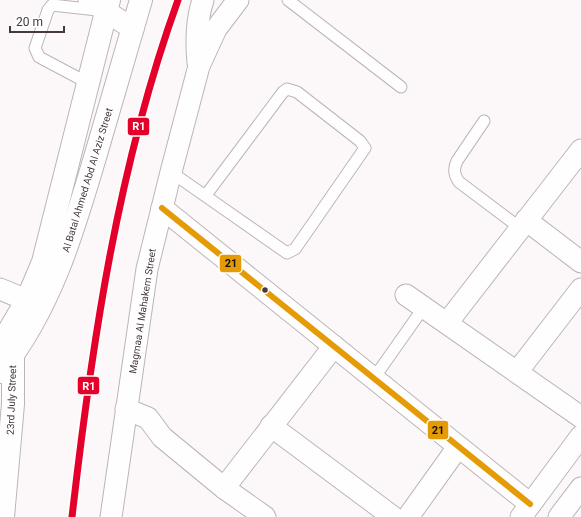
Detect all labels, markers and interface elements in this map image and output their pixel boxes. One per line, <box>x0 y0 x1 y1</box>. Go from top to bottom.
scale bar <box>10 8 64 34</box>
text: 20 m <box>16 15 43 29</box>
street label: Al Batal Ahmed Abd Al Aziz Street <box>60 107 115 254</box>
line badge: R1 <box>127 117 150 136</box>
text: R1 <box>132 120 146 133</box>
street label: Magmaa Al Mahakem Street <box>127 248 158 374</box>
line badge: 21 <box>219 254 242 273</box>
text: 21 <box>225 257 237 270</box>
unlabelled marker <box>260 285 270 295</box>
street label: 23rd July Street <box>5 365 18 435</box>
line badge: R1 <box>77 376 100 395</box>
text: R1 <box>82 380 96 393</box>
line badge: 21 <box>427 420 449 440</box>
text: 21 <box>432 424 444 437</box>

